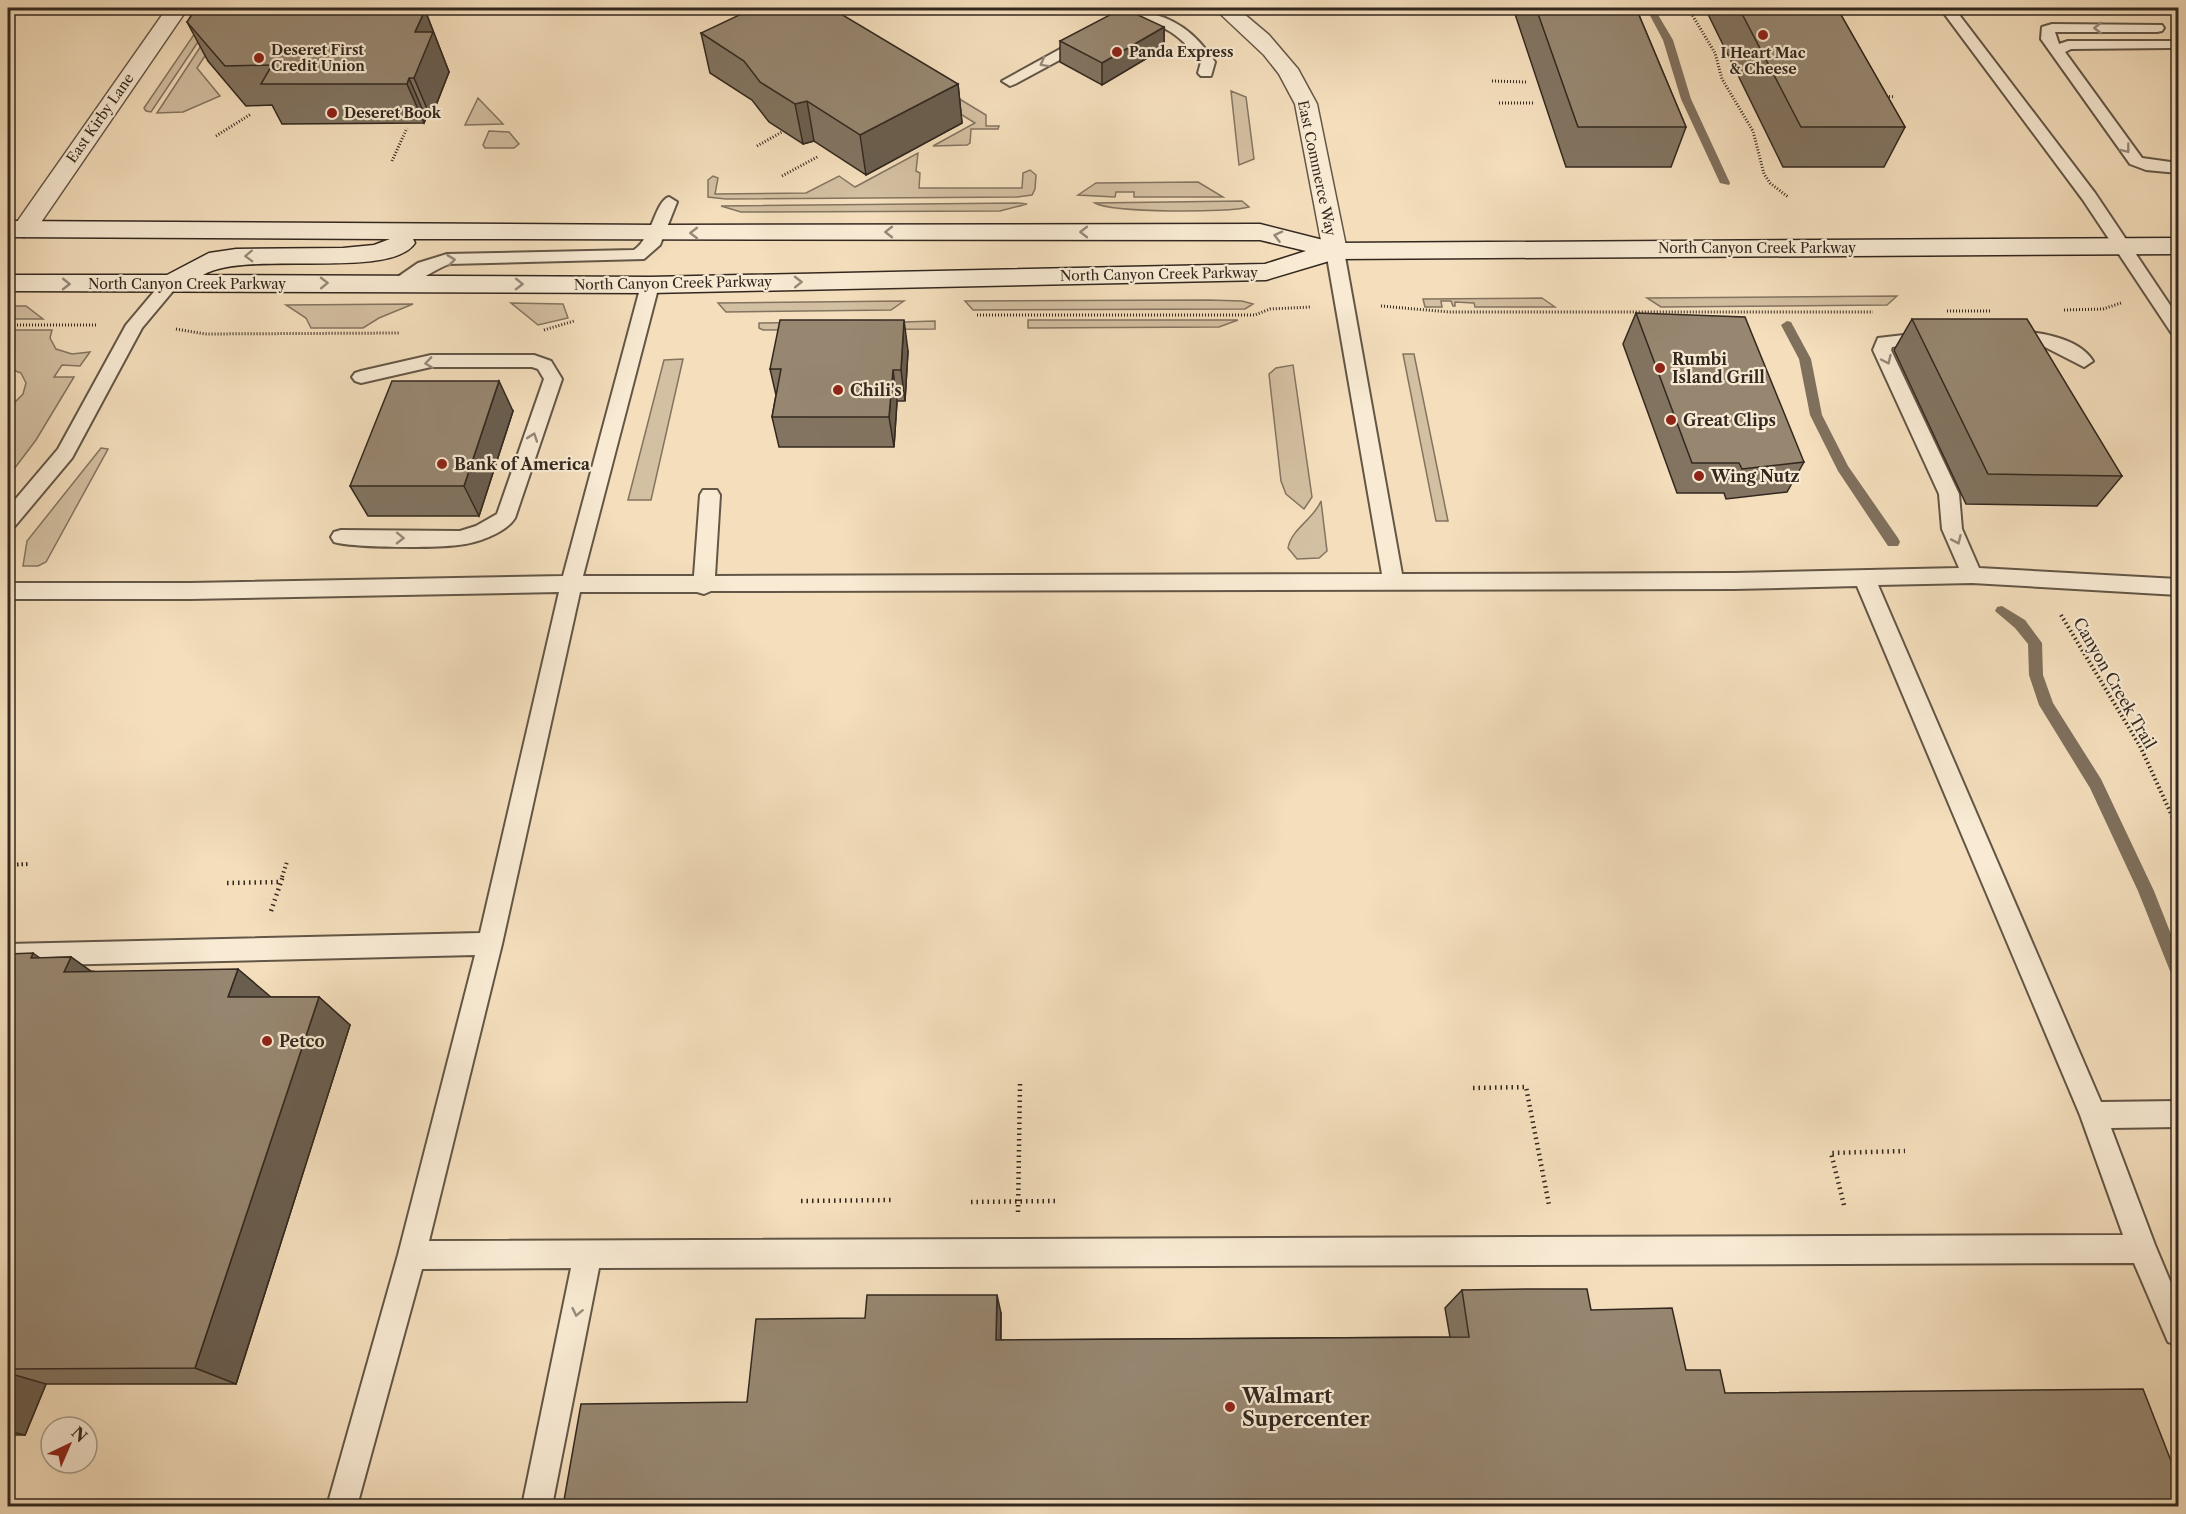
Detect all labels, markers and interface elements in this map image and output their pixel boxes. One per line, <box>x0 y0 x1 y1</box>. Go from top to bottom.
one-way arrow <box>2094 22 2103 34</box>
marker: I Heart Mac & Cheese <box>1756 28 1770 42</box>
place label: Deseret First Credit Union <box>271 41 365 75</box>
place label: Panda Express <box>1129 43 1233 61</box>
place label: I Heart Mac & Cheese <box>1721 44 1806 78</box>
marker: Panda Express <box>1110 45 1124 59</box>
marker: Deseret First Credit Union <box>252 51 266 65</box>
one-way arrow <box>1040 56 1050 67</box>
street label: East Kirby Lane <box>62 70 138 166</box>
street label: East Commerce Way <box>1294 99 1340 238</box>
place label: Deseret Book <box>344 104 442 122</box>
marker: Deseret Book <box>325 106 339 120</box>
one-way arrow <box>2119 142 2130 153</box>
one-way arrow <box>884 226 893 238</box>
one-way arrow <box>1079 226 1088 238</box>
one-way arrow <box>689 227 698 239</box>
one-way arrow <box>1273 231 1283 244</box>
street label: North Canyon Creek Parkway <box>1658 239 1856 257</box>
one-way arrow <box>244 250 253 263</box>
one-way arrow <box>447 254 456 267</box>
street label: North Canyon Creek Parkway <box>1060 263 1258 285</box>
street label: North Canyon Creek Parkway <box>574 272 772 294</box>
street label: North Canyon Creek Parkway <box>88 275 286 293</box>
one-way arrow <box>793 276 802 288</box>
one-way arrow <box>319 277 328 289</box>
one-way arrow <box>61 278 70 290</box>
one-way arrow <box>514 278 523 290</box>
place label: Rumbi Island Grill <box>1672 349 1765 387</box>
one-way arrow <box>1879 353 1891 364</box>
one-way arrow <box>424 356 433 368</box>
marker: Rumbi Island Grill <box>1653 361 1667 375</box>
place label: Chili's <box>850 380 902 400</box>
marker: Chili's <box>831 383 845 397</box>
place label: Great Clips <box>1683 410 1776 430</box>
marker: Great Clips <box>1664 413 1678 427</box>
one-way arrow <box>525 432 538 443</box>
place label: Bank of America <box>454 454 591 474</box>
marker: Bank of America <box>435 457 449 471</box>
place label: Wing Nutz <box>1710 466 1800 486</box>
marker: Wing Nutz <box>1692 469 1706 483</box>
one-way arrow <box>395 532 404 544</box>
one-way arrow <box>1950 534 1962 545</box>
street label: Canyon Creek Trail <box>2069 614 2161 752</box>
place label: Petco <box>279 1031 325 1051</box>
marker: Petco <box>260 1034 274 1048</box>
one-way arrow <box>571 1306 584 1316</box>
place label: Walmart Supercenter <box>1241 1384 1370 1431</box>
marker: Walmart Supercenter <box>1223 1400 1237 1414</box>
north arrow <box>39 1415 99 1475</box>
text: N <box>67 1422 91 1446</box>

